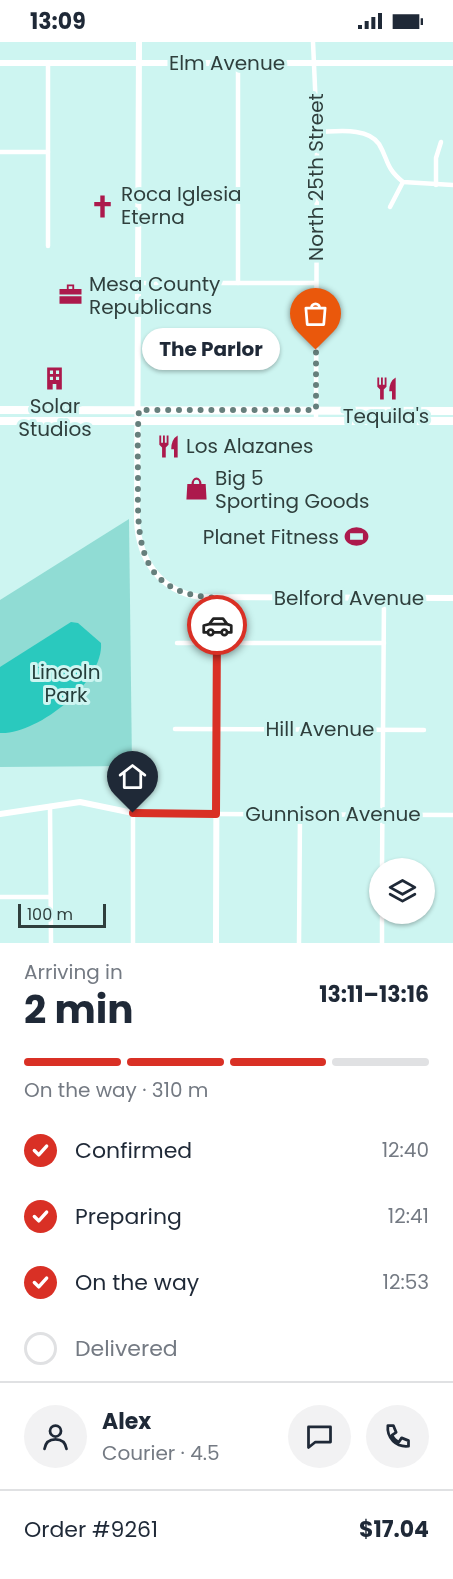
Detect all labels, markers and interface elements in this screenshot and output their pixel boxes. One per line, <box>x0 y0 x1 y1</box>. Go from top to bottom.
text: 13:09 <box>30 6 86 37</box>
street label: Elm Avenue <box>169 49 285 77</box>
street label: North 25th Street <box>302 93 330 261</box>
place label: Roca Iglesia Eterna <box>121 180 242 231</box>
church icon: Roca Iglesia Eterna <box>90 193 116 219</box>
place label: Mesa County Republicans <box>89 270 220 321</box>
office icon: Mesa County Republicans <box>58 282 84 308</box>
pin <box>290 288 341 350</box>
icon: bag <box>299 297 332 330</box>
callout: The Parlor <box>142 329 280 371</box>
text: The Parlor <box>159 335 263 363</box>
building icon: Solar Studios <box>42 365 68 391</box>
restaurant icon: Tequila's <box>373 375 399 401</box>
place label: Solar Studios <box>18 392 92 443</box>
place label: Tequila's <box>343 402 429 430</box>
place label: Los Alazanes <box>186 432 313 460</box>
restaurant icon: Los Alazanes <box>155 433 181 459</box>
place label: Big 5 Sporting Goods <box>215 464 370 515</box>
shop icon: Big 5 Sporting Goods <box>184 476 210 502</box>
place label: Planet Fitness <box>203 523 339 551</box>
sports icon: Planet Fitness <box>344 524 370 550</box>
street label: Belford Avenue <box>274 584 424 612</box>
courier <box>187 595 247 655</box>
icon: car <box>201 609 234 642</box>
park label: Lincoln Park <box>31 658 101 709</box>
street label: Hill Avenue <box>265 715 375 743</box>
pin <box>107 751 158 813</box>
icon: home <box>116 760 149 793</box>
street label: Gunnison Avenue <box>245 800 421 828</box>
map controls <box>369 858 435 924</box>
button: layers <box>369 858 435 924</box>
scale bar <box>18 901 106 929</box>
text: 100 m <box>27 903 73 926</box>
text: Arriving in <box>24 958 123 986</box>
text: 13:11–13:16 <box>319 979 429 1010</box>
text: 2 min <box>24 982 134 1037</box>
text: On the way · 310 m <box>24 1076 208 1104</box>
icon: check <box>24 1134 57 1167</box>
text: Confirmed <box>75 1135 192 1166</box>
text: 12:40 <box>382 1136 429 1164</box>
icon: check <box>24 1200 57 1233</box>
text: Preparing <box>75 1201 182 1232</box>
text: 12:41 <box>388 1202 429 1230</box>
icon: check <box>24 1266 57 1299</box>
text: On the way <box>75 1267 199 1298</box>
text: 12:53 <box>383 1268 429 1296</box>
text: Delivered <box>75 1333 178 1364</box>
button: person <box>24 1405 87 1468</box>
button: chat <box>288 1405 351 1468</box>
button: phone <box>366 1405 429 1468</box>
text: Alex <box>102 1406 151 1437</box>
text: Courier · 4.5 <box>102 1439 220 1467</box>
text: Order #9261 <box>24 1514 158 1545</box>
text: $17.04 <box>359 1514 429 1545</box>

